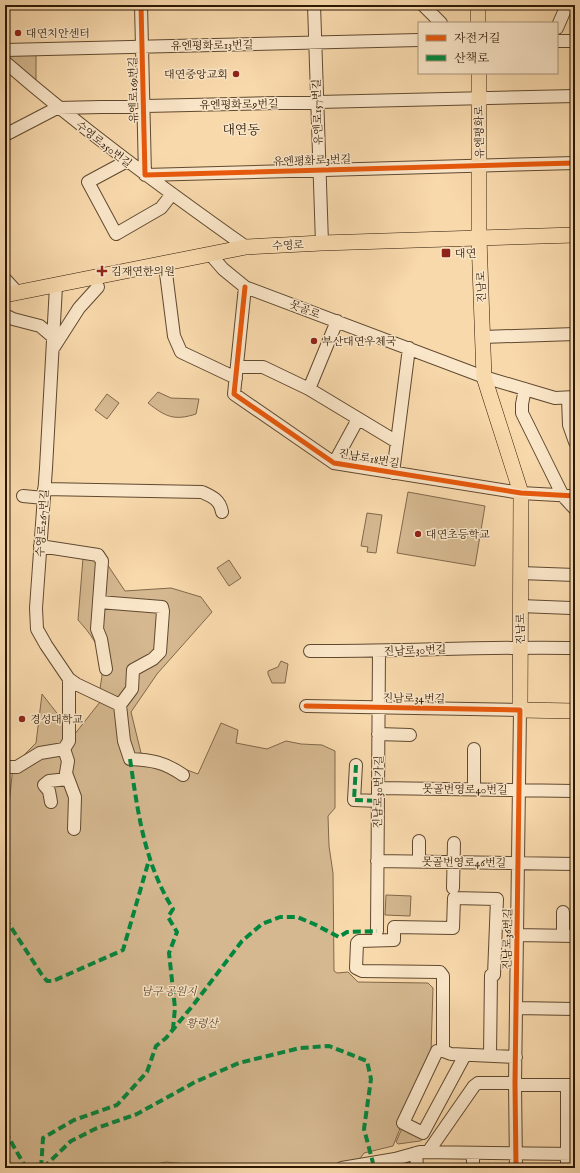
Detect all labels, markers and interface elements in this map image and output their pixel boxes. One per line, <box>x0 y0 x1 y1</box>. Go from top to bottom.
legend <box>418 22 558 74</box>
place label: 대연치안센터 <box>26 27 90 41</box>
marker: 대연치안센터 <box>13 28 23 38</box>
text: 자전거길 <box>454 31 500 46</box>
street label: 유엔평화로13번길 <box>171 38 253 54</box>
text: 산책로 <box>454 51 489 66</box>
street label: 유엔로169번길 <box>126 57 142 123</box>
place label: 대연중앙교회 <box>164 68 228 82</box>
marker: 대연중앙교회 <box>231 69 241 79</box>
street label: 유엔로157번길 <box>310 79 326 145</box>
street label: 유엔평화로9번길 <box>199 97 279 113</box>
street label: 유엔평화로 <box>473 105 487 159</box>
street label: 수영로250번길 <box>72 118 134 171</box>
district label: 대연동 <box>222 122 260 139</box>
street label: 유엔평화로3번길 <box>273 153 352 169</box>
street label: 수영로 <box>272 238 305 254</box>
marker: 대연 <box>440 247 452 259</box>
place label: 대연 <box>455 247 476 261</box>
marker: 김재연한의원 <box>96 265 108 277</box>
place label: 김재연한의원 <box>111 265 175 279</box>
street label: 진남로 <box>474 270 490 303</box>
street label: 못골로 <box>287 298 322 322</box>
place label: 부산대연우체국 <box>322 335 397 349</box>
marker: 부산대연우체국 <box>309 336 319 346</box>
street label: 진남로18번길 <box>337 447 400 471</box>
street label: 수영로267번길 <box>34 489 52 558</box>
place label: 대연초등학교 <box>426 528 490 542</box>
marker: 대연초등학교 <box>413 529 423 539</box>
street label: 진남로 <box>514 613 528 645</box>
street label: 진남로30번길 <box>383 643 447 659</box>
street label: 진남로34번길 <box>383 691 445 707</box>
place label: 경성대학교 <box>30 713 84 727</box>
marker: 경성대학교 <box>17 714 27 724</box>
street label: 진남로30번가길 <box>371 755 387 829</box>
street label: 못골번영로40번길 <box>422 782 508 798</box>
street label: 못골번영로46번길 <box>422 855 506 871</box>
street label: 진남로36번길 <box>500 908 516 970</box>
park label: 남구 공원지 <box>141 985 198 999</box>
park label: 황령산 <box>186 1017 219 1031</box>

